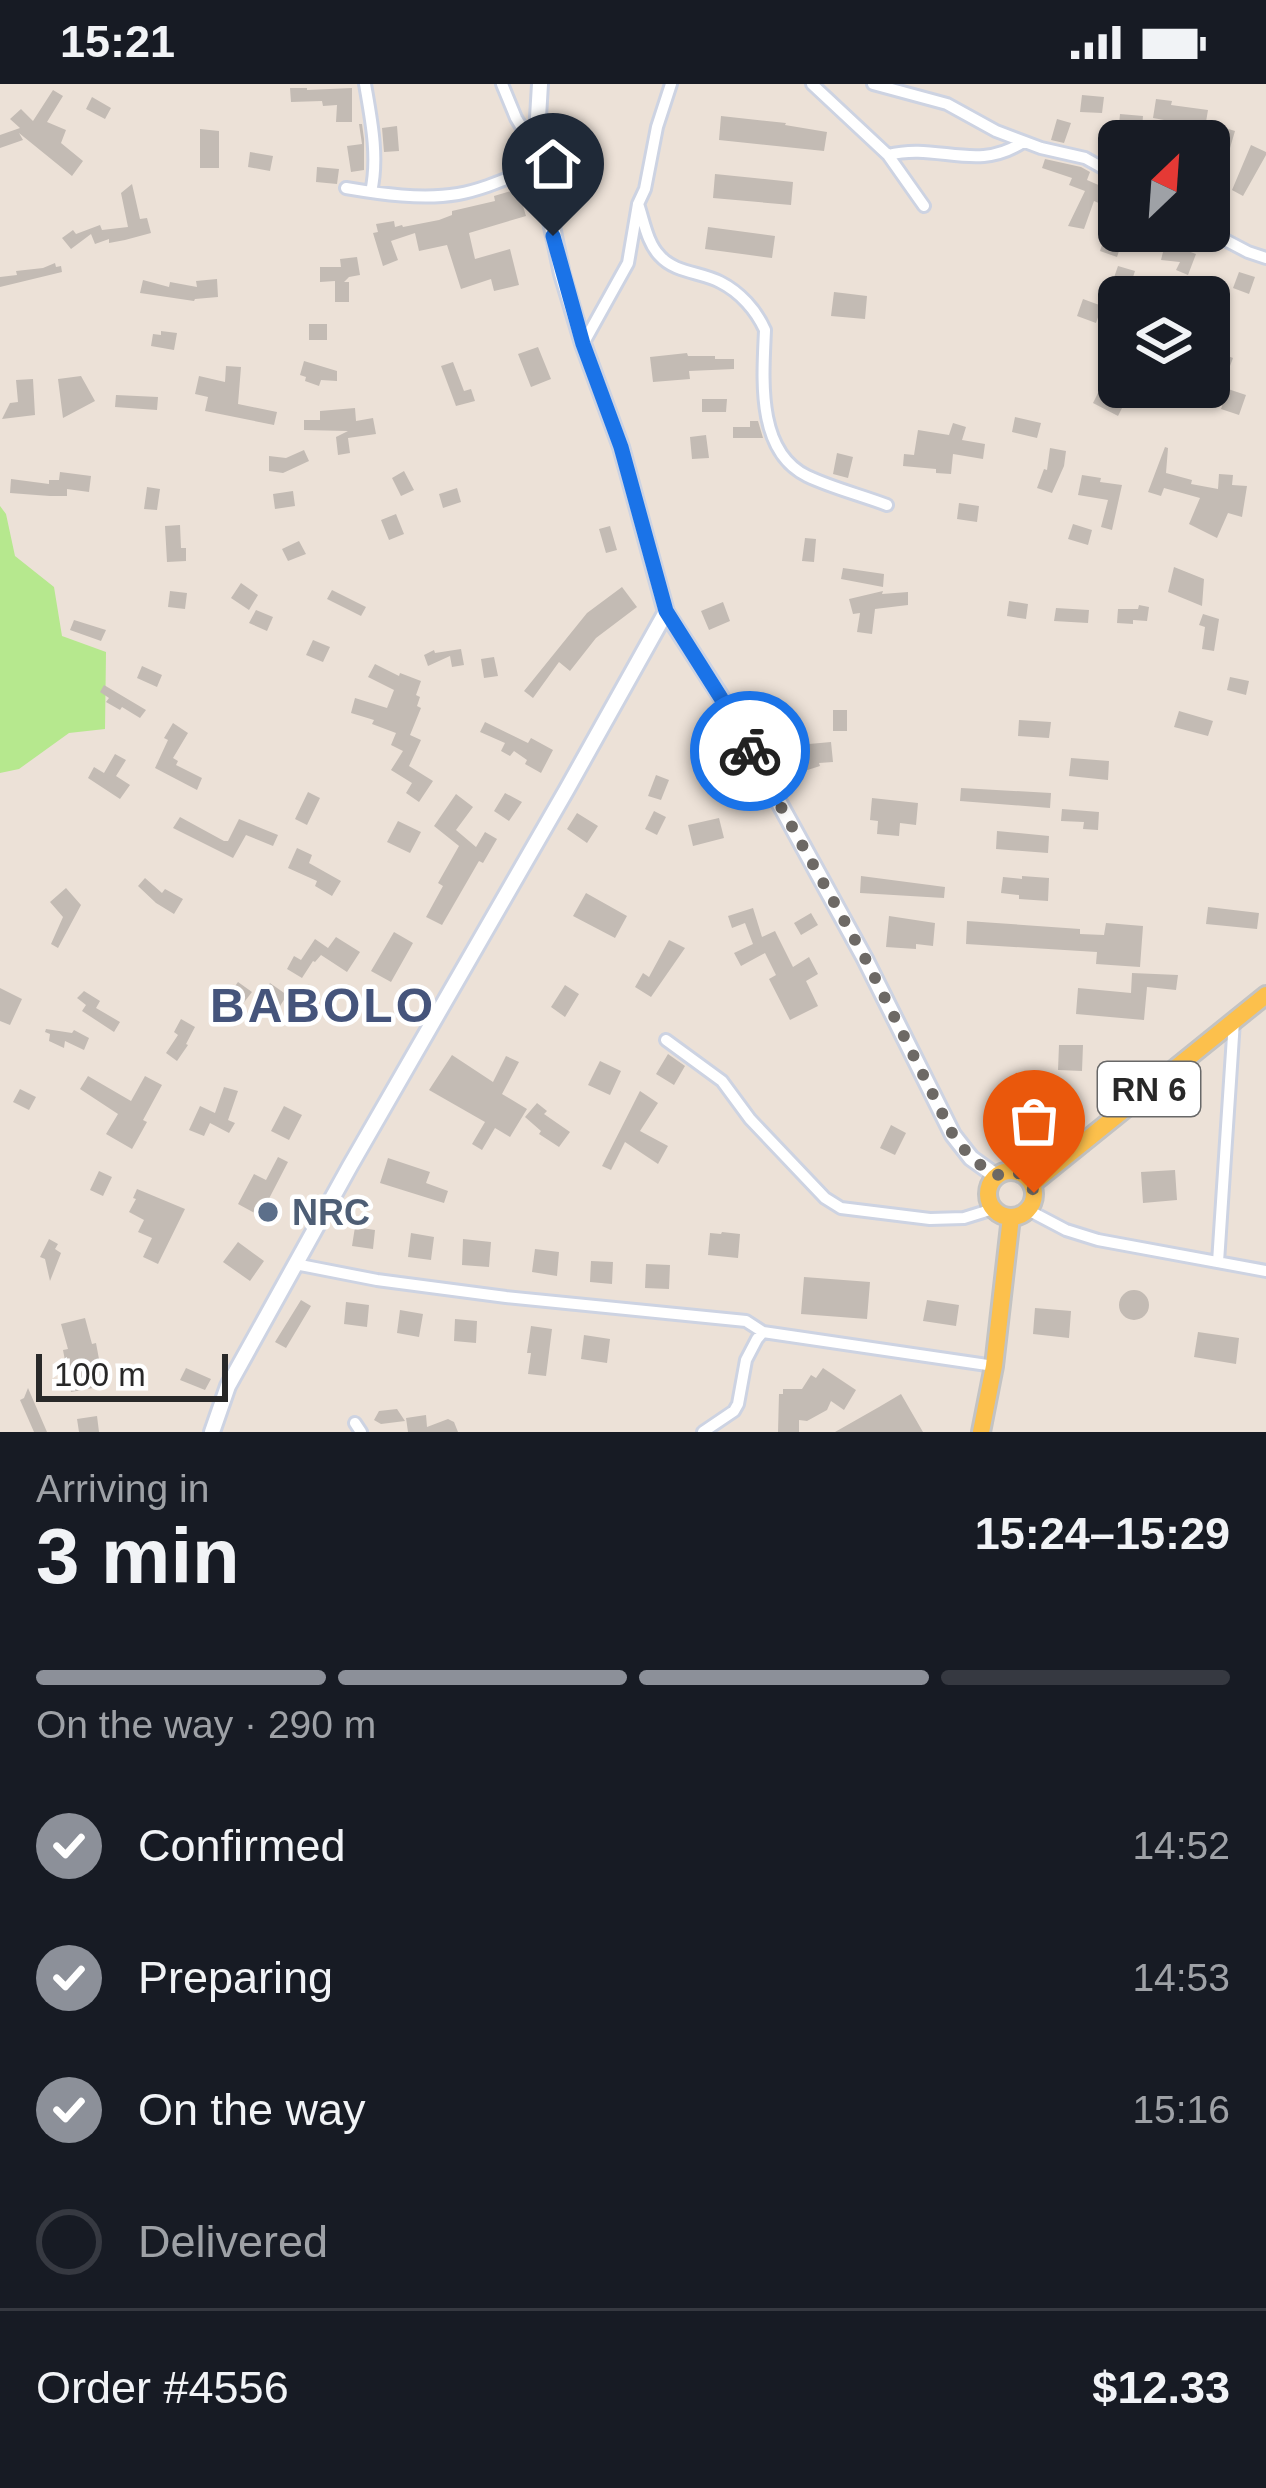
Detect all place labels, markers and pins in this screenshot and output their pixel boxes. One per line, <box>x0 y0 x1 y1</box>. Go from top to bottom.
pin <box>502 113 604 236</box>
pin <box>983 1070 1085 1193</box>
place label: NRC <box>292 1192 370 1233</box>
marker: NRC <box>255 1199 281 1225</box>

